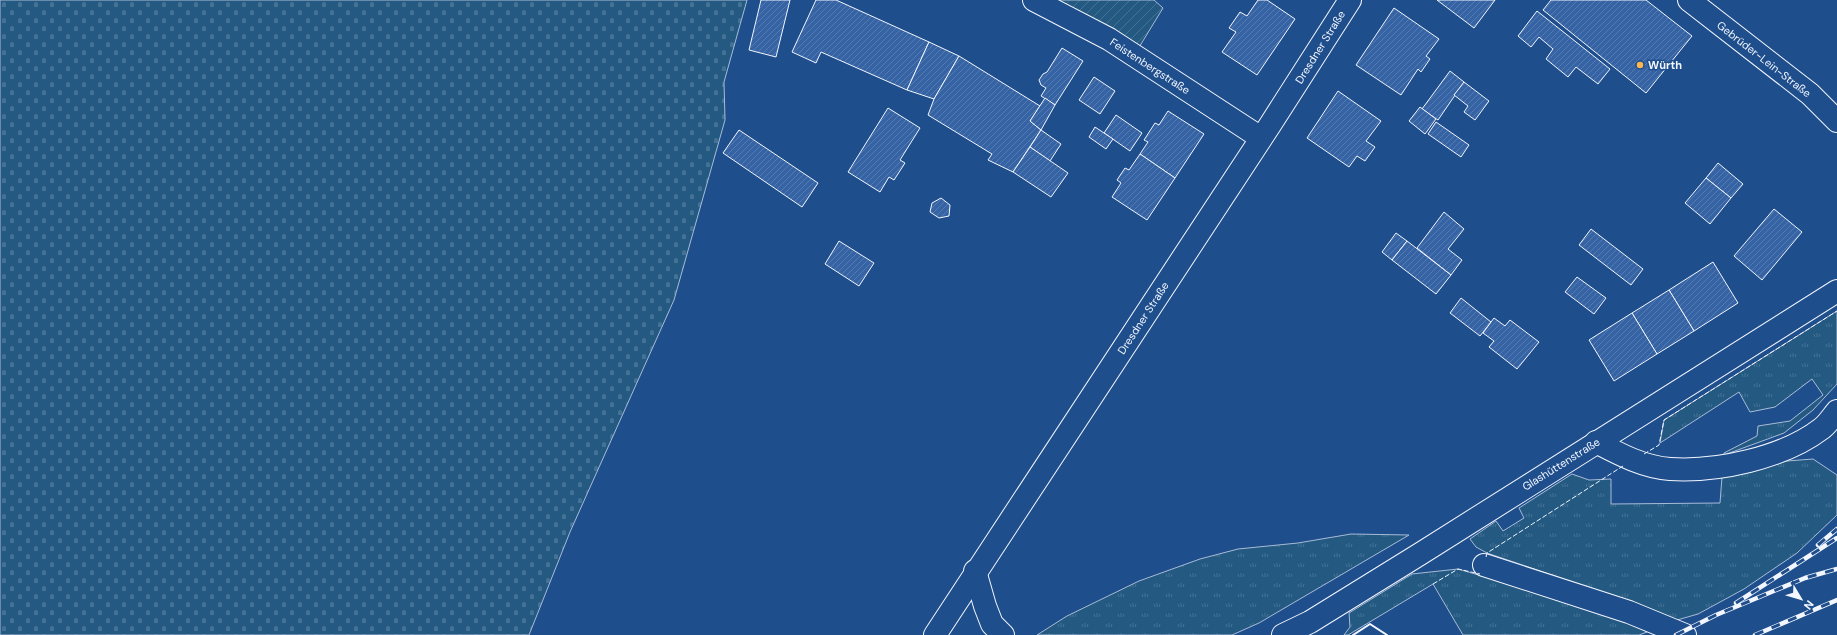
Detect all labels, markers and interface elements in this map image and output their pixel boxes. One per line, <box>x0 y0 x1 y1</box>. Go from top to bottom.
street label: Dresdner Straße <box>1292 8 1348 86</box>
street label: Gebrüder-Lein-Straße <box>1714 18 1814 100</box>
street label: Feistenbergstraße <box>1107 35 1193 97</box>
place label: Würth <box>1648 58 1682 72</box>
marker: Würth <box>1635 60 1645 70</box>
street label: Dresdner Straße <box>1114 279 1172 357</box>
street label: Glashüttenstraße <box>1520 434 1602 494</box>
north arrow <box>1781 579 1821 619</box>
text: N <box>1801 598 1817 613</box>

